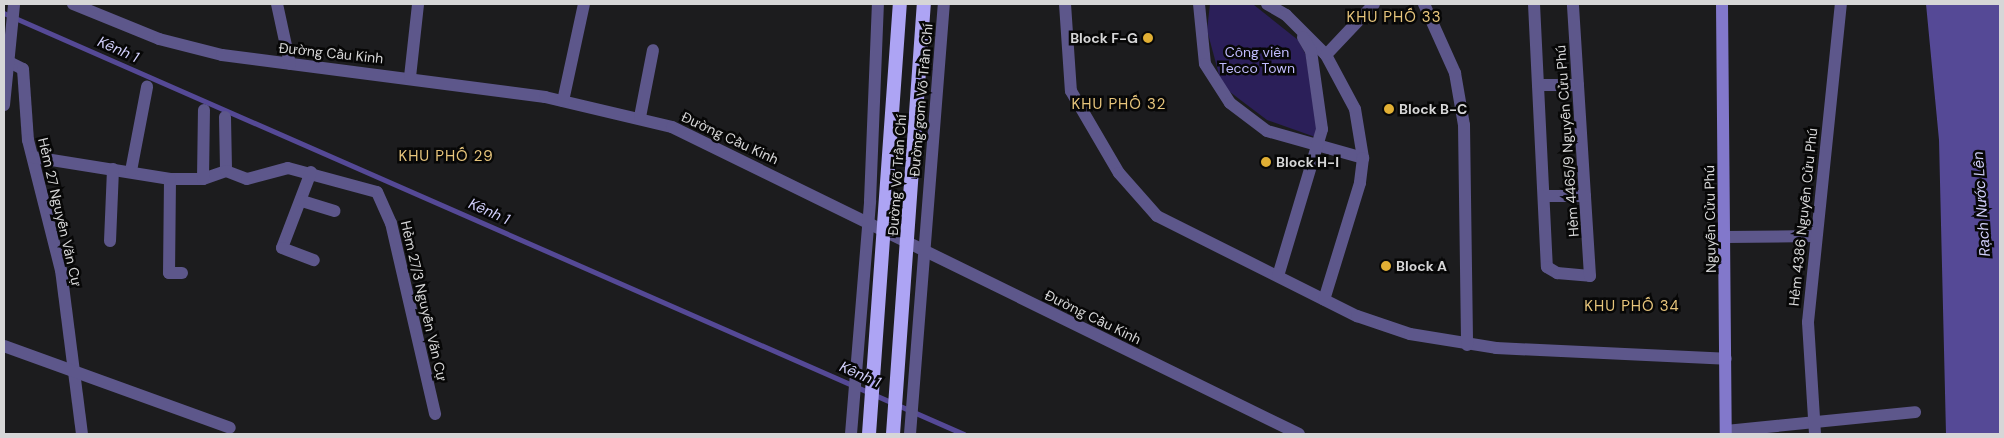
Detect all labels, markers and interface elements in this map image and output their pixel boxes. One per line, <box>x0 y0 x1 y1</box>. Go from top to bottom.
district label: KHU PHỐ 33 <box>1345 9 1443 27</box>
street label: Đường gom Võ Trần Chí <box>906 23 936 177</box>
place label: Block F-G <box>1070 30 1138 46</box>
marker: Block F-G <box>1142 32 1154 44</box>
water label: Kênh 1 <box>95 33 141 67</box>
street label: Đường Cầu Kinh <box>278 39 384 67</box>
park label: Công viên Tecco Town <box>1219 44 1295 76</box>
street label: Hẻm 4465/9 Nguyễn Cửu Phú <box>1552 44 1582 238</box>
district label: KHU PHỐ 32 <box>1070 96 1168 114</box>
place label: Block B-C <box>1399 101 1467 117</box>
marker: Block B-C <box>1383 103 1395 115</box>
street label: Đường Cầu Kinh <box>679 108 781 168</box>
street label: Đường Võ Trần Chí <box>884 114 910 236</box>
street label: Hẻm 4386 Nguyễn Cửu Phú <box>1785 127 1821 307</box>
street label: Hẻm 27 Nguyễn Văn Cự <box>35 136 85 288</box>
district label: KHU PHỐ 29 <box>397 148 495 166</box>
water label: Rạch Nước Lên <box>1969 151 1995 257</box>
place label: Block H-I <box>1276 154 1339 170</box>
marker: Block H-I <box>1260 156 1272 168</box>
street label: Nguyễn Cửu Phú <box>1701 165 1719 273</box>
water label: Kênh 1 <box>466 195 512 229</box>
street label: Hẻm 27/3 Nguyễn Văn Cự <box>397 219 451 383</box>
place label: Block A <box>1396 258 1447 274</box>
marker: Block A <box>1380 260 1392 272</box>
street label: Đường Cầu Kinh <box>1042 286 1144 348</box>
district label: KHU PHỐ 34 <box>1583 298 1681 316</box>
water label: Kênh 1 <box>837 358 883 392</box>

